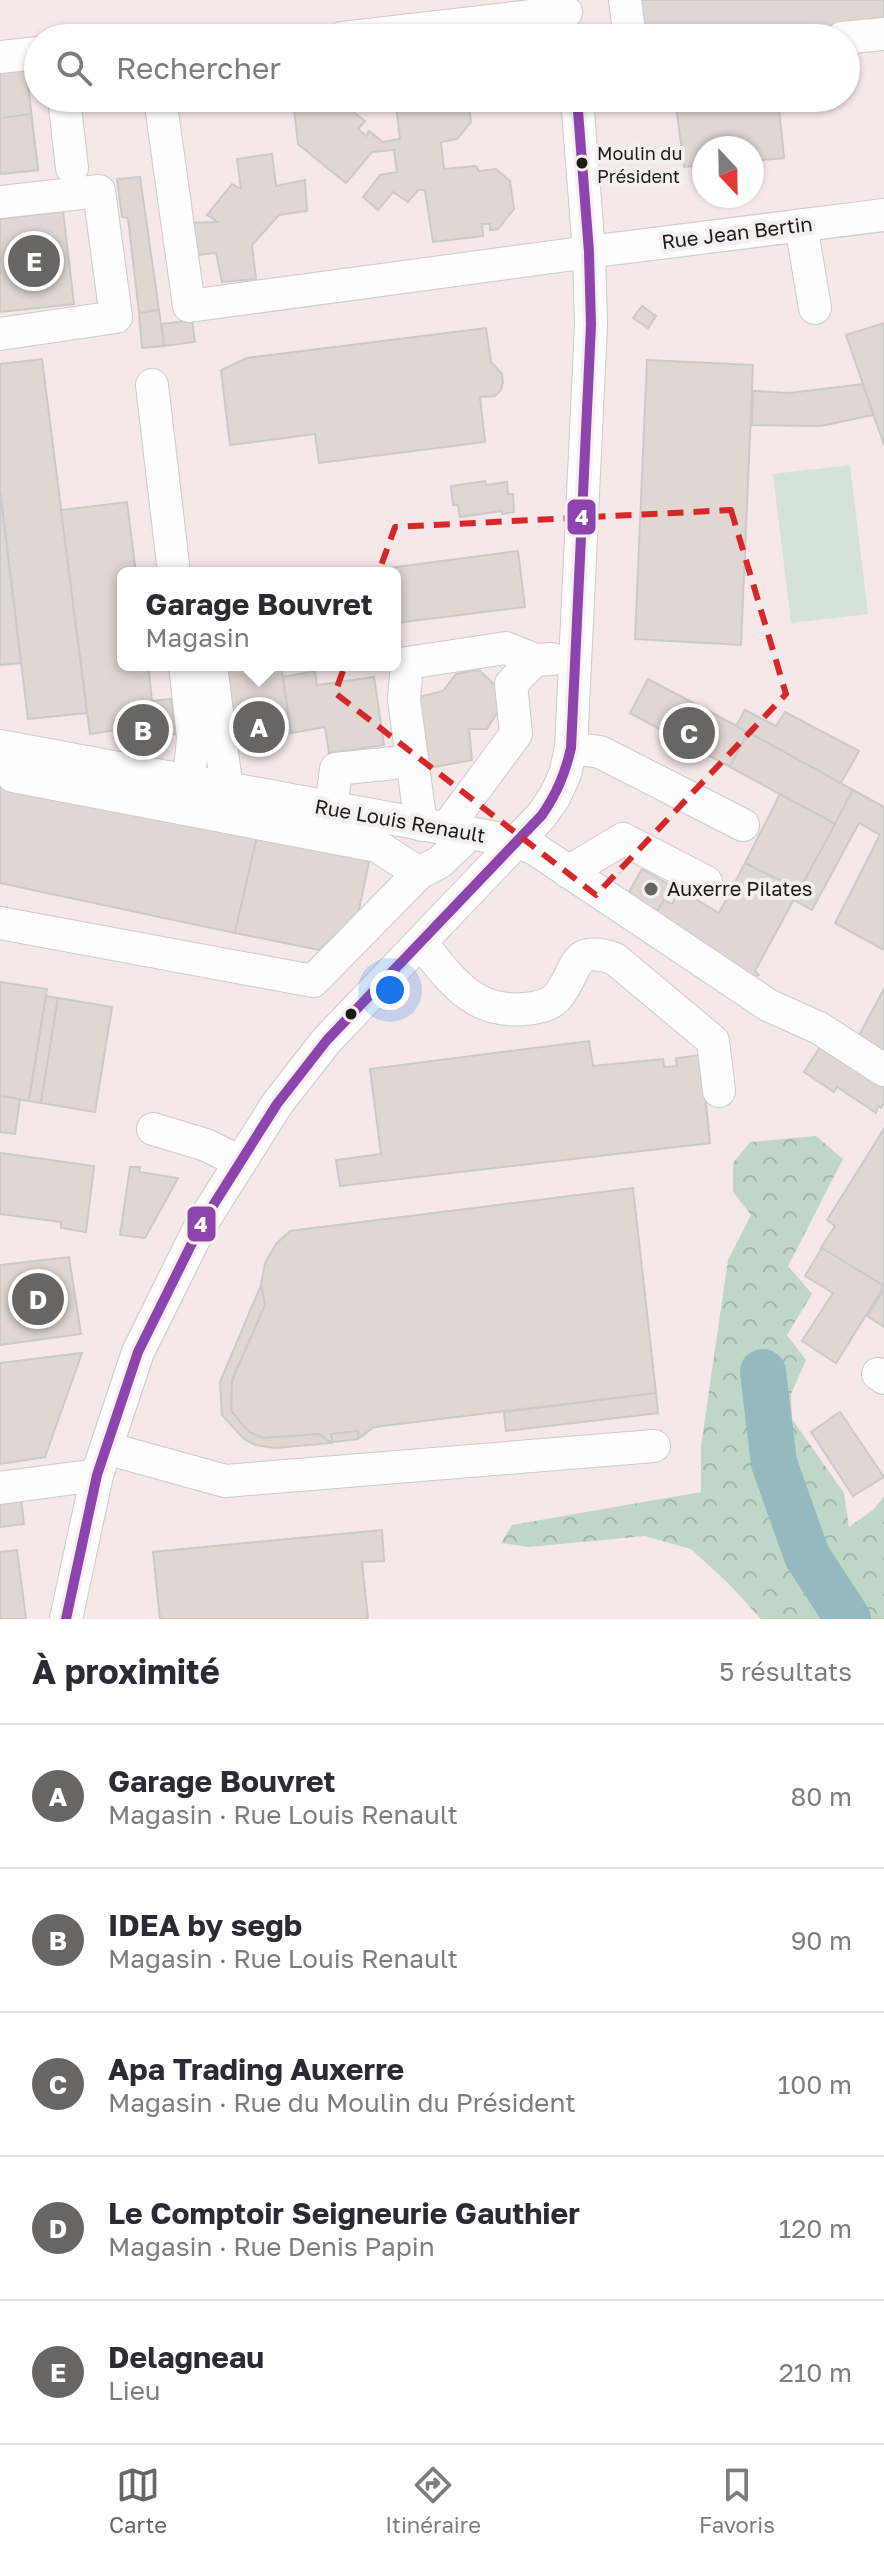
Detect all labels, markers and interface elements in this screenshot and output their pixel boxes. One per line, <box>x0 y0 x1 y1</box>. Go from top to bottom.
search box <box>24 24 860 112</box>
icon: search <box>52 46 96 90</box>
text: Rechercher <box>116 50 281 86</box>
north arrow <box>692 136 764 208</box>
place label: Moulin du Président <box>597 142 682 187</box>
marker: Moulin du Président <box>574 155 590 171</box>
street label: Rue Jean Bertin <box>660 211 814 253</box>
pin: E <box>8 231 60 291</box>
line badge: 4 <box>566 498 597 536</box>
text: 4 <box>575 503 589 530</box>
popup <box>117 567 401 671</box>
text: Garage Bouvret <box>145 586 373 622</box>
text: Magasin <box>145 622 250 653</box>
pin: A <box>233 697 285 757</box>
pin: B <box>117 700 169 760</box>
pin: C <box>663 703 715 763</box>
street label: Rue Louis Renault <box>313 793 487 847</box>
place label: Auxerre Pilates <box>667 876 812 900</box>
marker: Auxerre Pilates <box>642 880 660 898</box>
your location <box>370 970 410 1010</box>
unlabelled marker <box>343 1006 359 1022</box>
line badge: 4 <box>186 1205 217 1243</box>
text: 4 <box>194 1210 208 1237</box>
pin: D <box>12 1269 64 1329</box>
text: À proximité <box>32 1651 220 1691</box>
text: 5 résultats <box>719 1656 852 1687</box>
text: Garage Bouvret <box>108 1763 336 1799</box>
text: A <box>49 1781 67 1812</box>
text: 80 m <box>791 1781 852 1812</box>
text: Magasin · Rue Louis Renault <box>108 1799 458 1830</box>
text: IDEA by segb <box>108 1907 302 1943</box>
text: B <box>49 1925 67 1956</box>
text: 90 m <box>791 1925 852 1956</box>
text: Magasin · Rue Louis Renault <box>108 1943 458 1974</box>
text: Apa Trading Auxerre <box>108 2051 404 2087</box>
text: C <box>49 2069 67 2100</box>
text: 100 m <box>778 2069 852 2100</box>
text: Magasin · Rue du Moulin du Président <box>108 2087 576 2118</box>
text: Le Comptoir Seigneurie Gauthier <box>108 2195 580 2231</box>
text: D <box>49 2213 67 2244</box>
text: 120 m <box>779 2213 852 2244</box>
text: Magasin · Rue Denis Papin <box>108 2231 435 2262</box>
text: Delagneau <box>108 2339 264 2375</box>
text: E <box>50 2357 66 2388</box>
text: 210 m <box>779 2357 852 2388</box>
text: Lieu <box>108 2375 161 2406</box>
tab: Carte <box>109 2463 167 2538</box>
tab: Itinéraire <box>385 2463 481 2538</box>
tab: Favoris <box>699 2463 775 2538</box>

